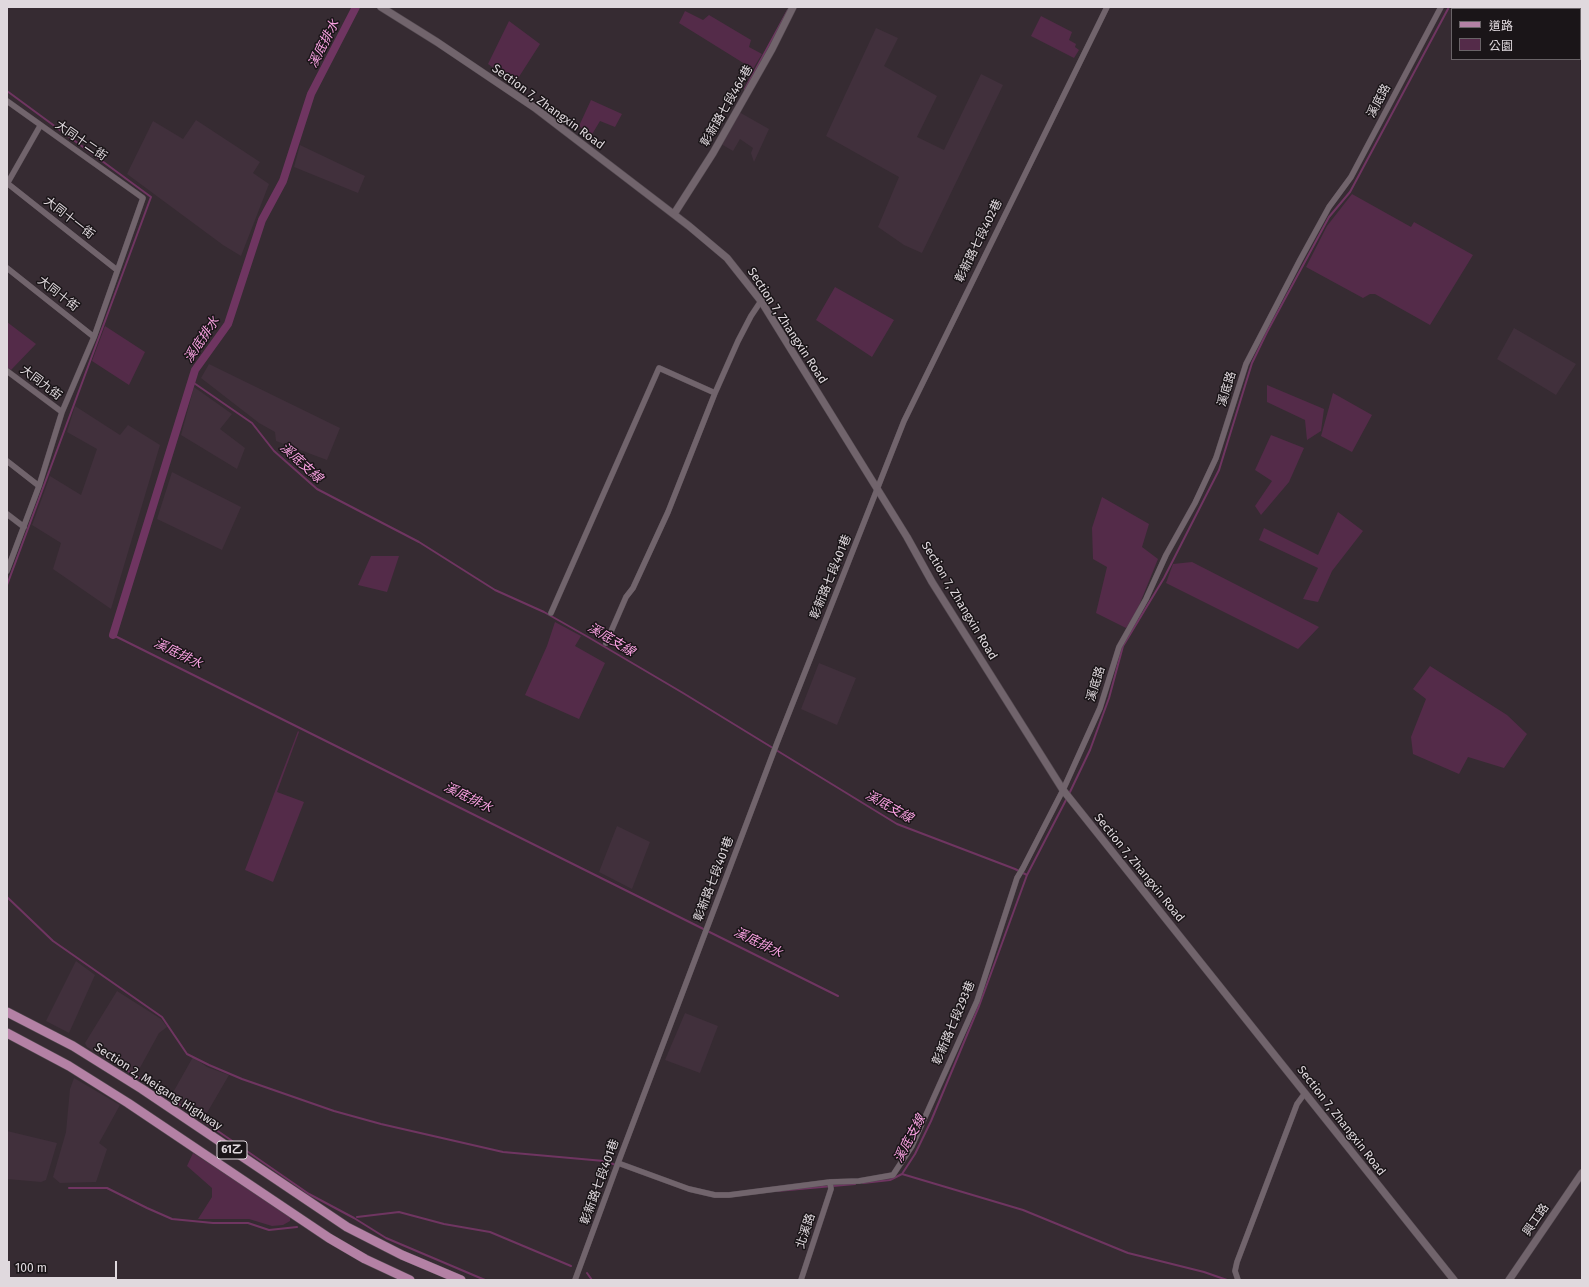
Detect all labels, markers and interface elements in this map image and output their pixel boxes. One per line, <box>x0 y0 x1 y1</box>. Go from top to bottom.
legend <box>1451 8 1581 60</box>
water label: 溪底排水 <box>305 17 343 71</box>
text: 道路 <box>1489 19 1513 33</box>
text: 公園 <box>1489 39 1513 53</box>
street label: Section 7, Zhangxin Road <box>489 61 607 153</box>
street label: 彰新路七段464巷 <box>698 63 756 149</box>
street label: 溪底路 <box>1364 82 1394 120</box>
street label: 大同十二街 <box>52 118 110 164</box>
street label: 大同十一街 <box>41 194 97 242</box>
street label: 彰新路七段402巷 <box>953 197 1005 285</box>
street label: Section 7, Zhangxin Road <box>744 265 830 387</box>
street label: 大同十街 <box>35 274 81 314</box>
water label: 溪底排水 <box>181 314 223 366</box>
street label: 大同九街 <box>17 363 65 403</box>
street label: 溪底路 <box>1215 370 1239 408</box>
water label: 溪底支線 <box>276 440 326 486</box>
street label: 彰新路七段401巷 <box>807 533 855 621</box>
street label: Section 7, Zhangxin Road <box>918 539 1000 663</box>
water label: 溪底支線 <box>585 620 637 660</box>
water label: 溪底排水 <box>151 636 205 672</box>
street label: 溪底路 <box>1084 665 1108 703</box>
water label: 溪底排水 <box>441 780 495 816</box>
water label: 溪底支線 <box>862 788 916 826</box>
street label: Section 7, Zhangxin Road <box>1091 811 1187 925</box>
street label: 彰新路七段401巷 <box>691 834 737 924</box>
water label: 溪底排水 <box>731 925 785 961</box>
street label: 彰新路七段293巷 <box>930 979 978 1067</box>
street label: Section 2, Meigang Highway <box>91 1040 225 1134</box>
street label: Section 7, Zhangxin Road <box>1294 1063 1388 1179</box>
water label: 溪底支線 <box>891 1112 929 1166</box>
street label: 彰新路七段401巷 <box>578 1137 622 1227</box>
road number: 61乙 <box>217 1141 247 1159</box>
street label: 興工路 <box>1520 1201 1552 1239</box>
street label: 北溪路 <box>794 1212 818 1250</box>
scale bar <box>10 1253 119 1279</box>
text: 100 m <box>15 1261 47 1275</box>

